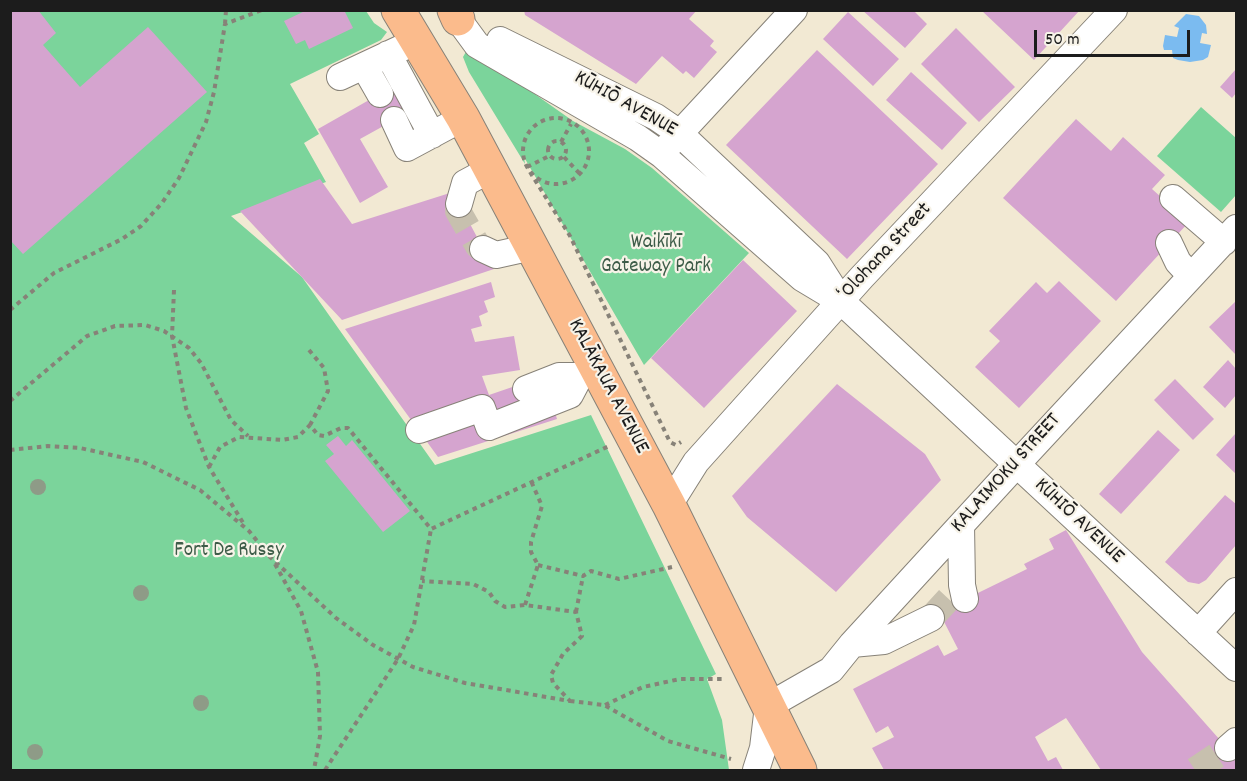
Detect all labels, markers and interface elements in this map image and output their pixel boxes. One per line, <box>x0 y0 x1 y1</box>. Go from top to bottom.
scale bar <box>1037 18 1193 56</box>
text: 50 m <box>1045 28 1080 53</box>
street label: KŪHIŌ AVENUE <box>569 66 681 144</box>
street label: ʻOlohana Street <box>834 198 938 308</box>
park label: Waikīkī Gateway Park <box>601 231 711 281</box>
street label: KALĀKAUA AVENUE <box>561 315 653 459</box>
street label: KALAIMOKU STREET <box>947 409 1067 539</box>
street label: KŪHIŌ AVENUE <box>1028 474 1128 570</box>
park label: Fort De Russy <box>174 539 284 565</box>

